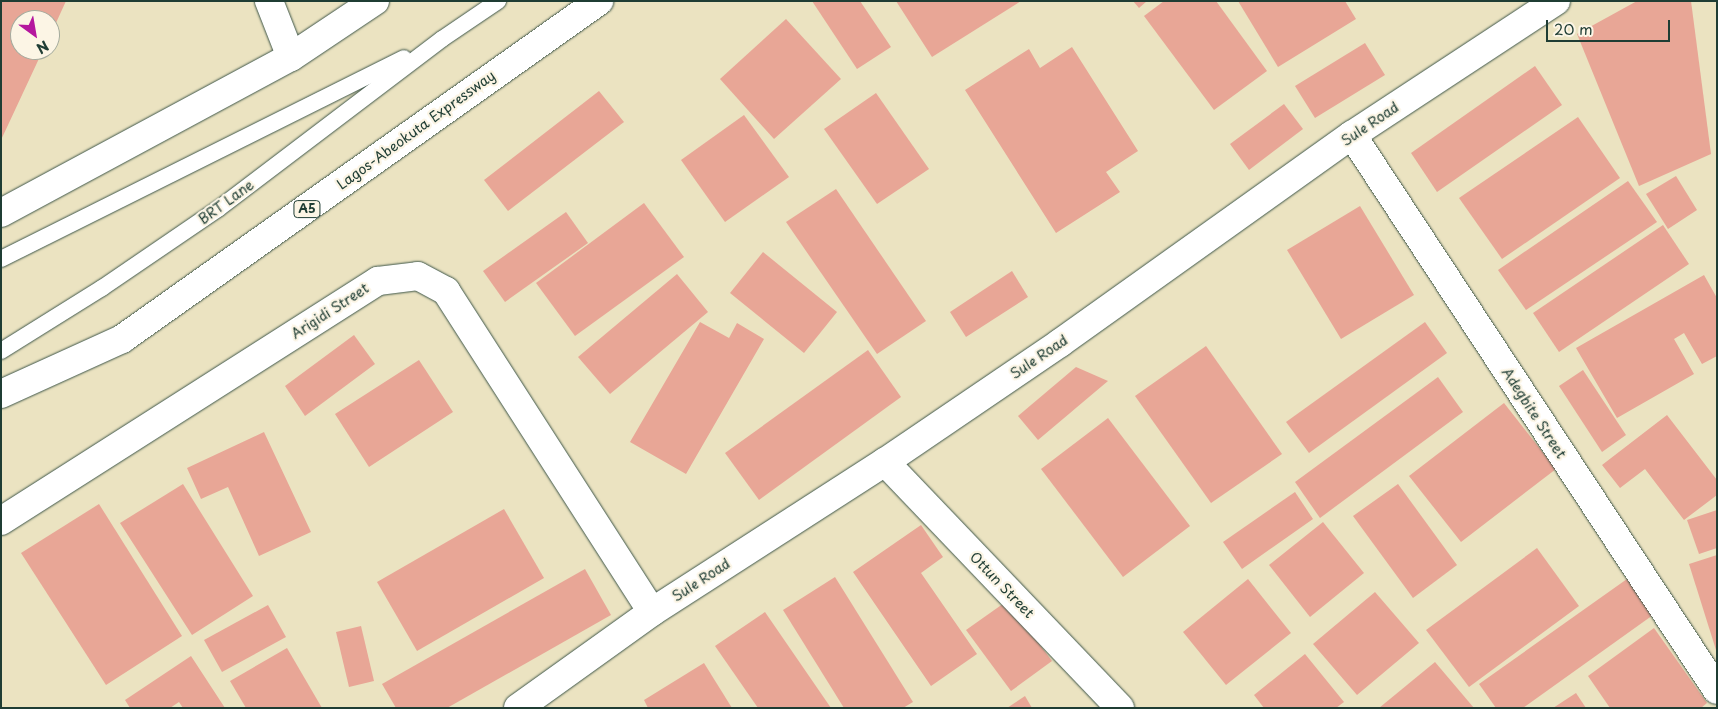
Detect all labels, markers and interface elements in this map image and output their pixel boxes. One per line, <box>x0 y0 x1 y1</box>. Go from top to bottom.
north arrow <box>10 10 60 60</box>
scale bar <box>1548 10 1672 42</box>
text: 20 m <box>1554 17 1593 40</box>
text: N <box>32 35 53 59</box>
street label: Lagos-Abeokuta Expressway <box>333 67 499 193</box>
street label: Sule Road <box>1338 98 1402 150</box>
street label: BRT Lane <box>195 176 257 228</box>
road number: A5 <box>293 200 321 218</box>
street label: Arigidi Street <box>288 279 372 343</box>
street label: Sule Road <box>1007 331 1071 383</box>
street label: Adegbite Street <box>1498 364 1570 462</box>
street label: Ottun Street <box>966 549 1038 621</box>
street label: Sule Road <box>668 555 734 605</box>

